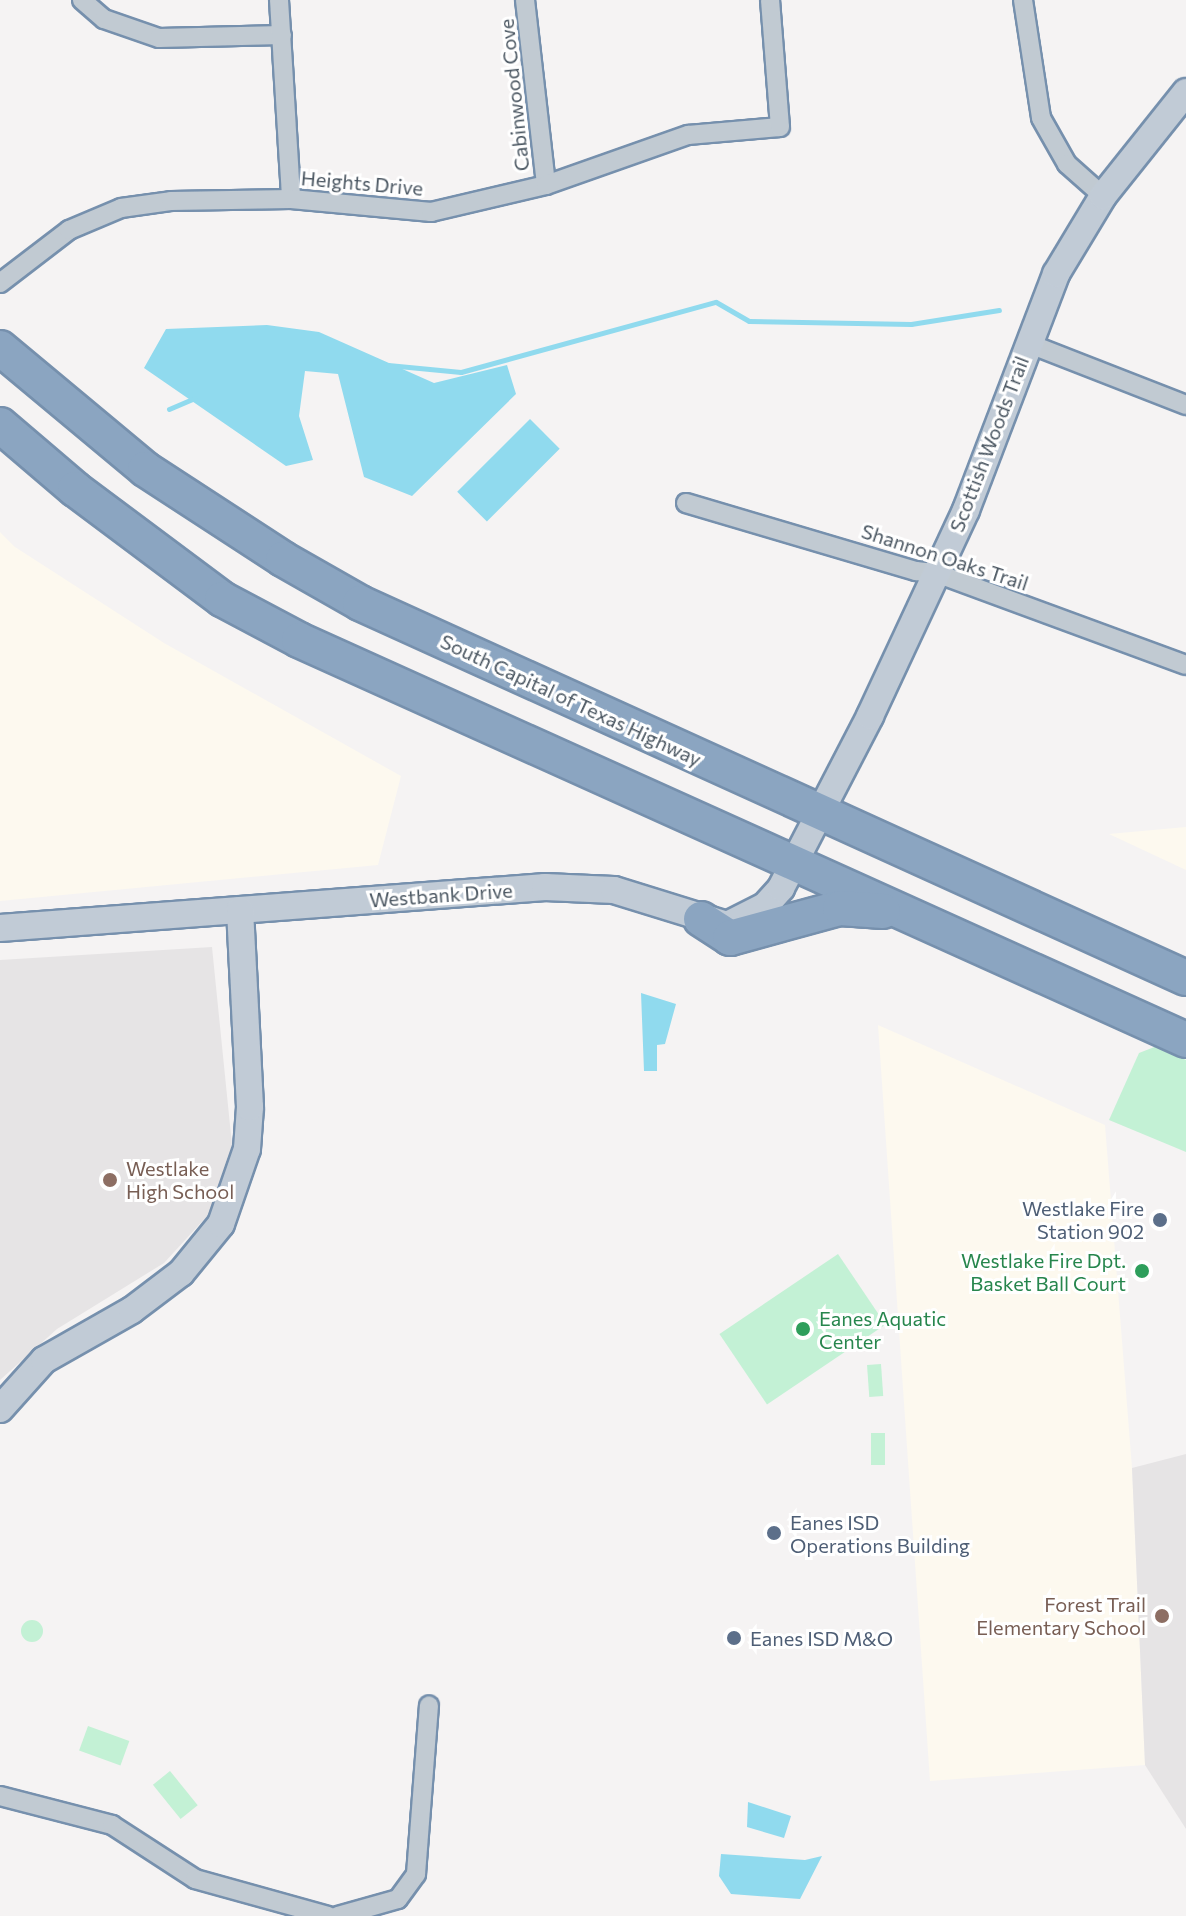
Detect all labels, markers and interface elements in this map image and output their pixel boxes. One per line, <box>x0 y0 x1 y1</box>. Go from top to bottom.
street label: Cabinwood Cove <box>494 18 534 172</box>
street label: Heights Drive <box>300 166 424 200</box>
street label: Scottish Woods Trail <box>944 353 1034 535</box>
street label: Shannon Oaks Trail <box>859 519 1031 595</box>
street label: South Capital of Texas Highway <box>437 629 705 771</box>
street label: Westbank Drive <box>369 878 513 912</box>
place label: Westlake High School <box>126 1156 234 1203</box>
marker: Westlake High School <box>101 1171 119 1189</box>
place label: Westlake Fire Station 902 <box>1022 1196 1144 1243</box>
marker: Westlake Fire Station 902 <box>1151 1211 1169 1229</box>
place label: Westlake Fire Dpt. Basket Ball Court <box>961 1248 1126 1295</box>
marker: Westlake Fire Dpt. Basket Ball Court <box>1133 1262 1151 1280</box>
place label: Eanes Aquatic Center <box>819 1306 946 1353</box>
marker: Eanes Aquatic Center <box>794 1320 812 1338</box>
place label: Eanes ISD Operations Building <box>790 1510 970 1557</box>
marker: Eanes ISD Operations Building <box>765 1524 783 1542</box>
place label: Forest Trail Elementary School <box>976 1592 1146 1639</box>
marker: Forest Trail Elementary School <box>1153 1607 1171 1625</box>
place label: Eanes ISD M&O <box>750 1626 893 1650</box>
marker: Eanes ISD M&O <box>725 1629 743 1647</box>

